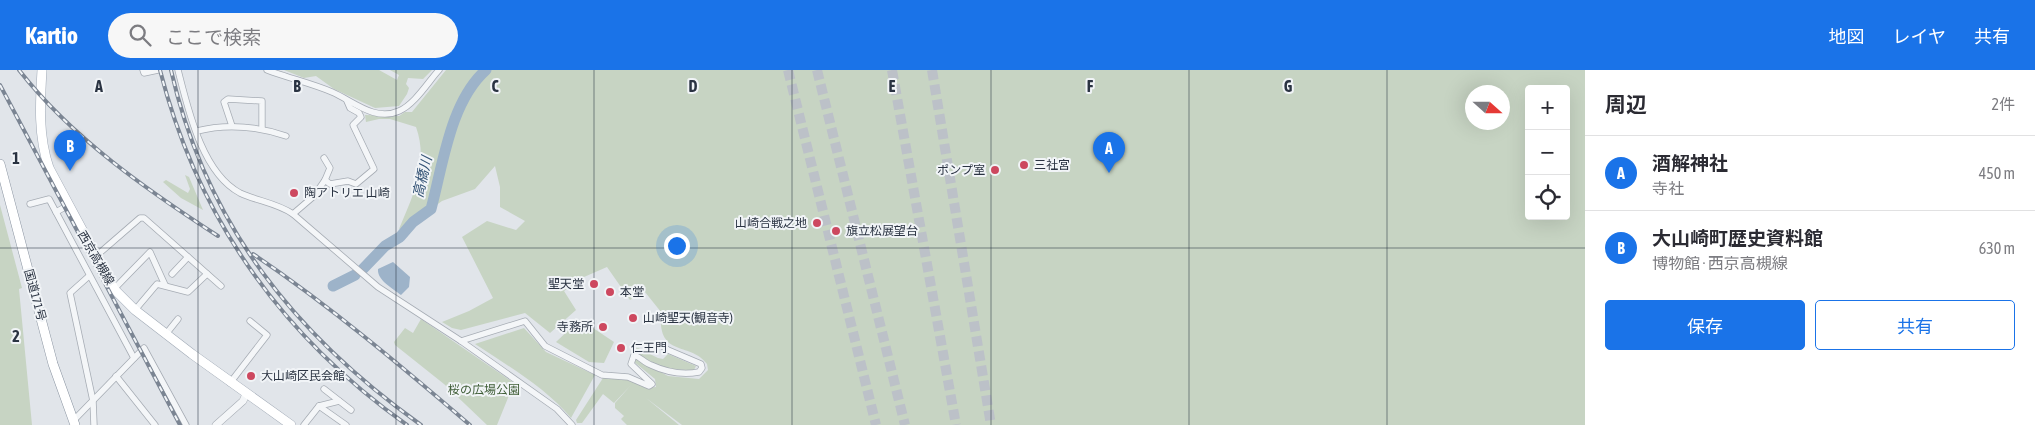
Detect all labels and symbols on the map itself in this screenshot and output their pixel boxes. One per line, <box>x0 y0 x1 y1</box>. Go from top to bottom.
text: A <box>94 77 103 95</box>
text: B <box>293 77 301 95</box>
text: C <box>491 77 499 95</box>
text: D <box>689 77 698 95</box>
text: E <box>889 77 896 95</box>
text: F <box>1087 77 1094 95</box>
text: G <box>1284 77 1293 95</box>
north arrow <box>1465 85 1510 130</box>
pin: B <box>54 130 86 171</box>
pin: A <box>1093 132 1125 173</box>
text: 1 <box>12 149 20 167</box>
water label: 高橋川 <box>409 153 435 199</box>
place label: 三社宮 <box>1034 158 1070 172</box>
marker: 三社宮 <box>1018 159 1030 171</box>
place label: ポンプ室 <box>937 163 985 177</box>
marker: ポンプ室 <box>989 164 1001 176</box>
place label: 陶アトリエ 山崎 <box>304 186 390 200</box>
marker: 陶アトリエ 山崎 <box>288 187 300 199</box>
place label: 山崎合戦之地 <box>735 216 807 230</box>
marker: 山崎合戦之地 <box>811 217 823 229</box>
place label: 旗立松展望台 <box>846 224 918 238</box>
marker: 旗立松展望台 <box>830 225 842 237</box>
street label: 西京高槻線 <box>75 229 117 287</box>
your location <box>664 233 690 259</box>
street label: 国道171号 <box>21 268 49 322</box>
place label: 聖天堂 <box>548 277 584 291</box>
marker: 聖天堂 <box>588 278 600 290</box>
place label: 本堂 <box>620 285 644 299</box>
marker: 本堂 <box>604 286 616 298</box>
place label: 山崎聖天(観音寺) <box>643 311 733 325</box>
marker: 山崎聖天(観音寺) <box>627 312 639 324</box>
place label: 寺務所 <box>557 320 593 334</box>
marker: 寺務所 <box>597 321 609 333</box>
text: 2 <box>12 327 20 345</box>
place label: 仁王門 <box>631 341 667 355</box>
marker: 仁王門 <box>615 342 627 354</box>
place label: 大山崎区民会館 <box>261 369 345 383</box>
marker: 大山崎区民会館 <box>245 370 257 382</box>
park label: 桜の広場公園 <box>448 383 520 397</box>

